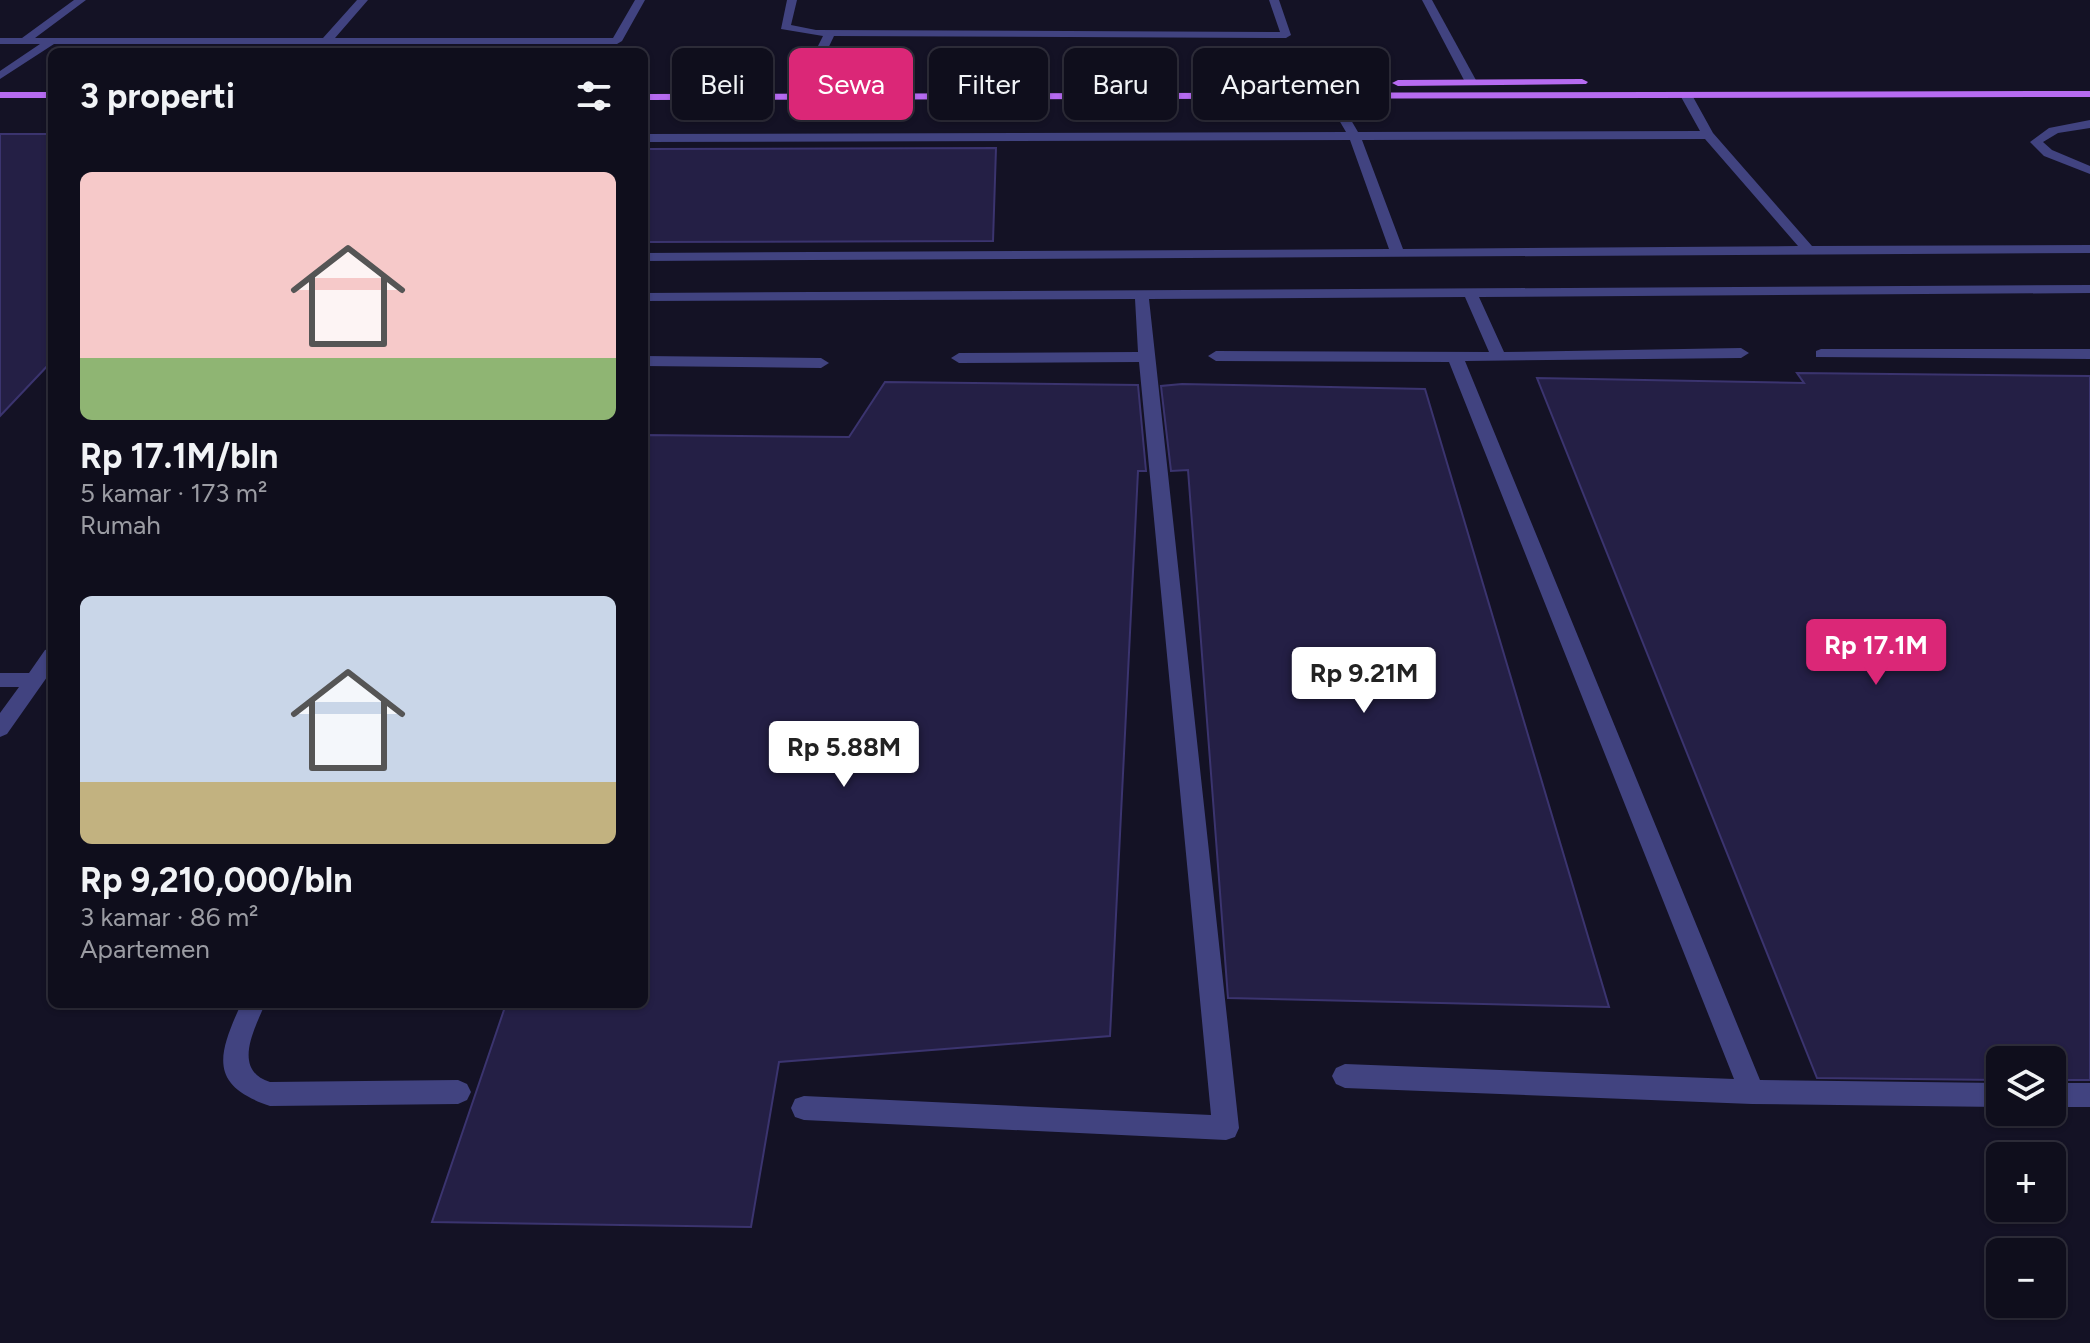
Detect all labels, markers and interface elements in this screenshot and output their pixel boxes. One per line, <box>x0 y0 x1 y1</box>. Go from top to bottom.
chip: Beli <box>672 48 773 120</box>
chip: Sewa <box>789 48 913 120</box>
chip: Filter <box>929 48 1048 120</box>
chip: Baru <box>1064 48 1177 120</box>
chip: Apartemen <box>1193 48 1389 120</box>
icon: filters <box>572 74 616 118</box>
text: 3 properti <box>80 76 235 117</box>
icon: home <box>276 224 420 368</box>
text: Rp 17.1M/bln <box>80 436 278 477</box>
text: 5 kamar · 173 m² <box>80 477 267 509</box>
text: Rumah <box>80 509 161 541</box>
pin: Rp 17.1M <box>1793 619 1959 687</box>
text: Rp 17.1M <box>1824 629 1928 661</box>
pin: Rp 9.21M <box>1281 647 1447 715</box>
icon: home <box>276 648 420 792</box>
text: Rp 9.21M <box>1310 657 1418 689</box>
pin: Rp 5.88M <box>761 721 927 789</box>
text: Rp 5.88M <box>787 731 901 763</box>
text: Rp 9,210,000/bln <box>80 860 352 901</box>
text: 3 kamar · 86 m² <box>80 901 258 933</box>
text: Apartemen <box>80 933 210 965</box>
map controls <box>1986 1046 2066 1318</box>
button: layers <box>1986 1046 2066 1126</box>
button: + <box>1986 1142 2066 1222</box>
button: − <box>1986 1238 2066 1318</box>

